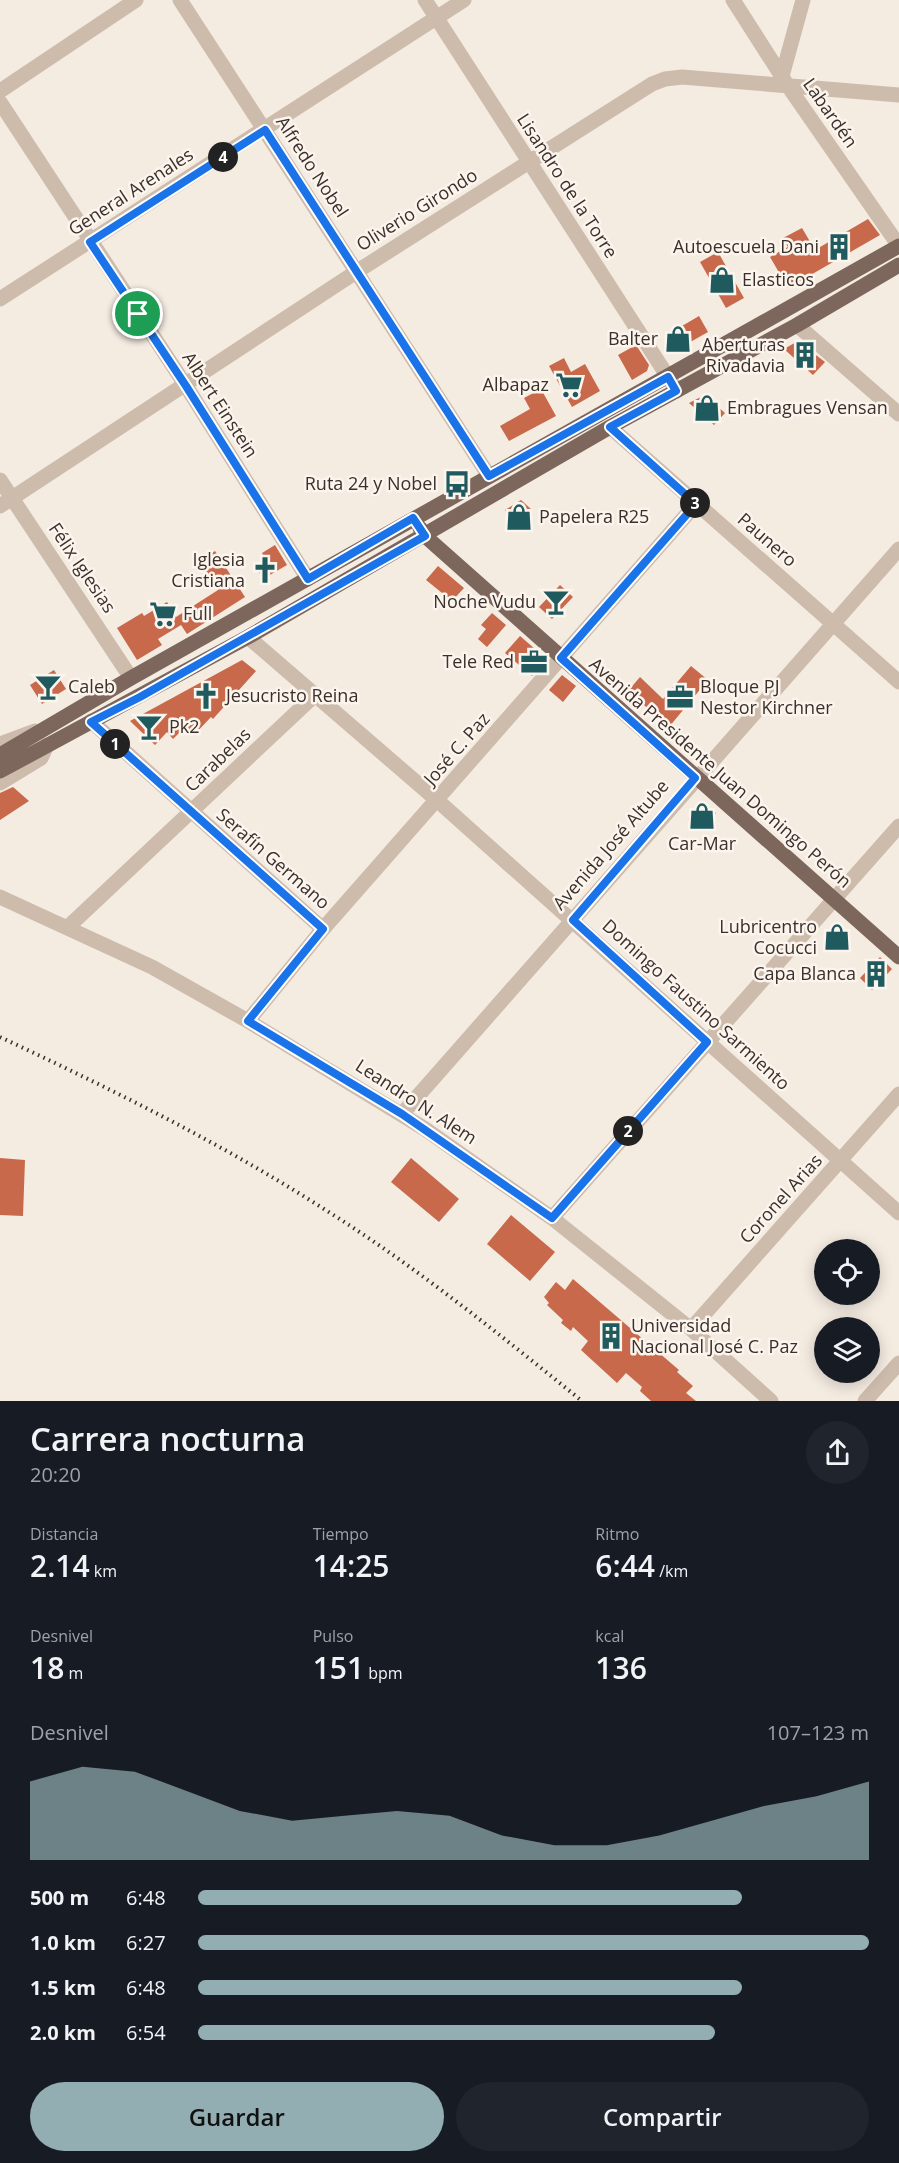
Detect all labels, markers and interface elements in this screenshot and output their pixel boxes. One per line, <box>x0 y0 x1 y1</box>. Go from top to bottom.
street label: Labardén <box>798 73 864 152</box>
street label: Lisandro de la Torre <box>512 108 624 262</box>
street label: Alfredo Nobel <box>271 111 354 222</box>
street label: General Arenales <box>64 142 197 240</box>
pin: 4 <box>208 142 238 172</box>
text: 4 <box>218 146 228 168</box>
street label: Oliverio Girondo <box>351 162 481 256</box>
building icon: Autoescuela Dani <box>824 232 854 262</box>
place label: Autoescuela Dani <box>673 234 819 258</box>
shop icon: Elasticos <box>707 265 737 295</box>
place label: Elasticos <box>742 267 814 291</box>
pin <box>112 288 163 339</box>
icon: arrive <box>121 297 154 330</box>
shop icon: Balter <box>663 324 693 354</box>
place label: Balter <box>608 326 659 350</box>
place label: Aberturas Rivadavia <box>702 332 785 377</box>
building icon: Aberturas Rivadavia <box>790 340 820 370</box>
street label: Albert Einstein <box>178 347 264 462</box>
supermarket icon: Albapaz <box>554 370 584 400</box>
place label: Albapaz <box>483 372 549 396</box>
shop icon: Embragues Vensan <box>692 393 722 423</box>
place label: Embragues Vensan <box>727 395 888 419</box>
bus stop icon: Ruta 24 y Nobel <box>442 469 472 499</box>
place label: Ruta 24 y Nobel <box>305 471 437 495</box>
pin: 3 <box>680 488 710 518</box>
text: 3 <box>690 492 700 514</box>
shop icon: Papelera R25 <box>504 502 534 532</box>
place label: Papelera R25 <box>539 504 649 528</box>
street label: Paunero <box>733 507 802 572</box>
street label: Félix Iglesias <box>44 518 122 617</box>
place label: Iglesia Cristiana <box>171 547 245 592</box>
church icon: Iglesia Cristiana <box>250 555 280 585</box>
bar icon: Noche Vudu <box>541 587 571 617</box>
place label: Noche Vudu <box>433 589 536 613</box>
supermarket icon: Full <box>148 599 178 629</box>
place label: Full <box>183 601 212 625</box>
office icon: Tele Red <box>519 647 549 677</box>
place label: Tele Red <box>442 649 514 673</box>
street label: Avenida Presidente Juan Domingo Perón <box>585 652 857 893</box>
bar icon: Caleb <box>33 672 63 702</box>
place label: Caleb <box>68 674 115 698</box>
place label: Bloque PJ Nestor Kirchner <box>700 674 833 719</box>
church icon: Jesucristo Reina <box>191 681 221 711</box>
office icon: Bloque PJ Nestor Kirchner <box>665 682 695 712</box>
place label: Jesucristo Reina <box>224 683 358 707</box>
street label: José C. Paz <box>417 707 495 791</box>
bar icon: Pk2 <box>134 712 164 742</box>
place label: Pk2 <box>169 714 200 738</box>
street label: Carabelas <box>179 722 255 797</box>
pin: 1 <box>100 729 130 759</box>
text: 1 <box>110 733 120 755</box>
street label: Avenida José Altube <box>547 774 674 915</box>
shop icon: Car-Mar <box>687 801 717 831</box>
street label: Serafín Germano <box>212 802 335 914</box>
place label: Car-Mar <box>668 831 737 855</box>
street label: Domingo Faustino Sarmiento <box>598 913 796 1095</box>
place label: Lubricentro Cocucci <box>719 914 817 959</box>
shop icon: Lubricentro Cocucci <box>822 922 852 952</box>
building icon: Capa Blanca <box>861 959 891 989</box>
place label: Capa Blanca <box>753 961 856 985</box>
street label: Leandro N. Alem <box>351 1053 482 1149</box>
pin: 2 <box>613 1116 643 1146</box>
text: 2 <box>623 1120 633 1142</box>
street label: Coronel Arias <box>734 1148 827 1248</box>
map controls <box>814 1239 880 1383</box>
button: locate <box>814 1239 880 1305</box>
place label: Universidad Nacional José C. Paz <box>631 1313 798 1358</box>
button: layers <box>814 1317 880 1383</box>
building icon: Universidad Nacional José C. Paz <box>596 1321 626 1351</box>
text: Carrera nocturna <box>30 1416 305 1461</box>
button: share <box>806 1421 869 1484</box>
text: 20:20 <box>30 1461 81 1488</box>
text: Distancia <box>30 1523 98 1545</box>
text: Tiempo <box>313 1523 369 1545</box>
text: Ritmo <box>595 1523 639 1545</box>
text: 2.14 <box>30 1545 90 1586</box>
text: 14:25 <box>313 1545 390 1586</box>
text: 6:44 <box>595 1545 655 1586</box>
text: km <box>90 1560 117 1582</box>
text: /km <box>655 1560 688 1582</box>
text: Desnivel <box>30 1625 93 1647</box>
text: Pulso <box>313 1625 353 1647</box>
text: kcal <box>595 1625 624 1647</box>
text: 18 <box>30 1647 64 1688</box>
text: 151 <box>313 1647 364 1688</box>
text: 136 <box>595 1647 647 1688</box>
text: m <box>64 1662 83 1684</box>
text: bpm <box>364 1662 403 1684</box>
text: Desnivel <box>30 1719 109 1746</box>
text: 107–123 m <box>767 1719 869 1746</box>
text: 500 m <box>30 1884 89 1911</box>
text: 6:48 <box>126 1884 166 1911</box>
text: 1.0 km <box>30 1929 96 1956</box>
text: 6:27 <box>126 1929 166 1956</box>
text: 1.5 km <box>30 1974 96 2001</box>
text: 6:48 <box>126 1974 166 2001</box>
text: 2.0 km <box>30 2019 96 2046</box>
text: 6:54 <box>126 2019 166 2046</box>
button: Guardar <box>30 2082 444 2151</box>
button: Compartir <box>456 2082 869 2151</box>

